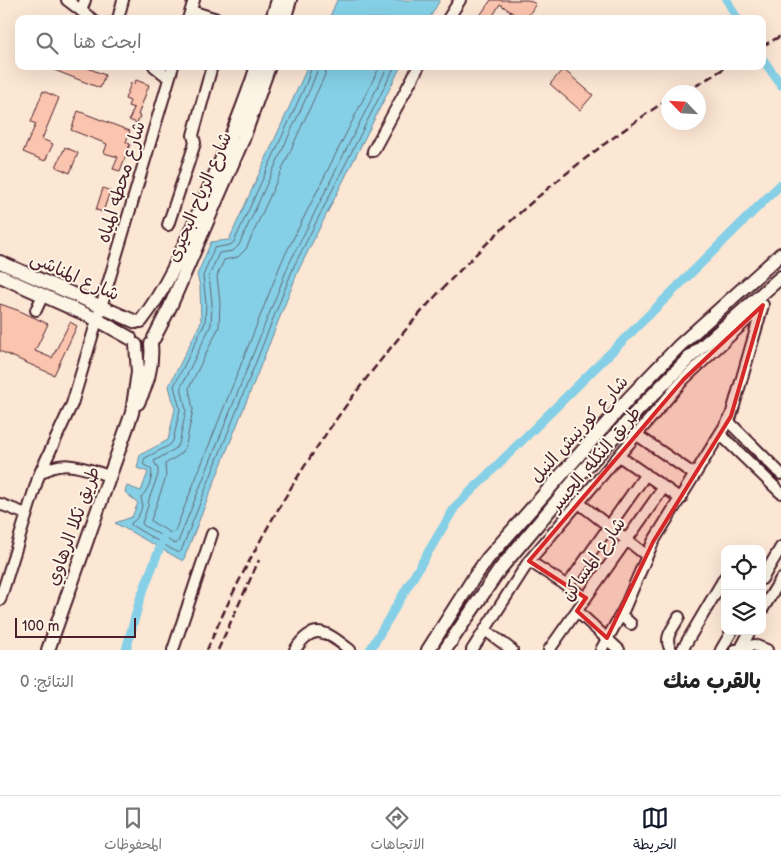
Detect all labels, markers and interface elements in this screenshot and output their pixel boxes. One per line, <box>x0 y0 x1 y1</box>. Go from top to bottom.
search box <box>15 15 766 70</box>
icon: search <box>33 29 61 57</box>
text: ابحث هنا <box>73 31 142 54</box>
north arrow <box>661 85 706 130</box>
street label: شارع محطه المياه <box>93 119 151 246</box>
street label: شارع الرياح البحيرى <box>163 129 237 266</box>
street label: شارع المناشى <box>27 248 122 306</box>
street label: شارع كورنيش النيل <box>526 372 634 488</box>
street label: طريق النكله, الجسر <box>544 403 645 518</box>
street label: طريق نكلا الرهاوي <box>42 464 107 589</box>
street label: شارع المساكن <box>557 513 631 606</box>
map controls <box>721 545 766 635</box>
button: locate <box>721 545 766 590</box>
button: layers <box>721 590 766 635</box>
scale bar <box>15 615 136 638</box>
text: 100 m <box>22 618 59 635</box>
text: بالقرب منك <box>663 669 761 694</box>
text: النتائج: 0 <box>20 673 74 692</box>
tab: المحفوظات <box>104 804 162 857</box>
tab: الاتجاهات <box>370 804 425 857</box>
tab: الخريطة <box>633 804 677 857</box>

